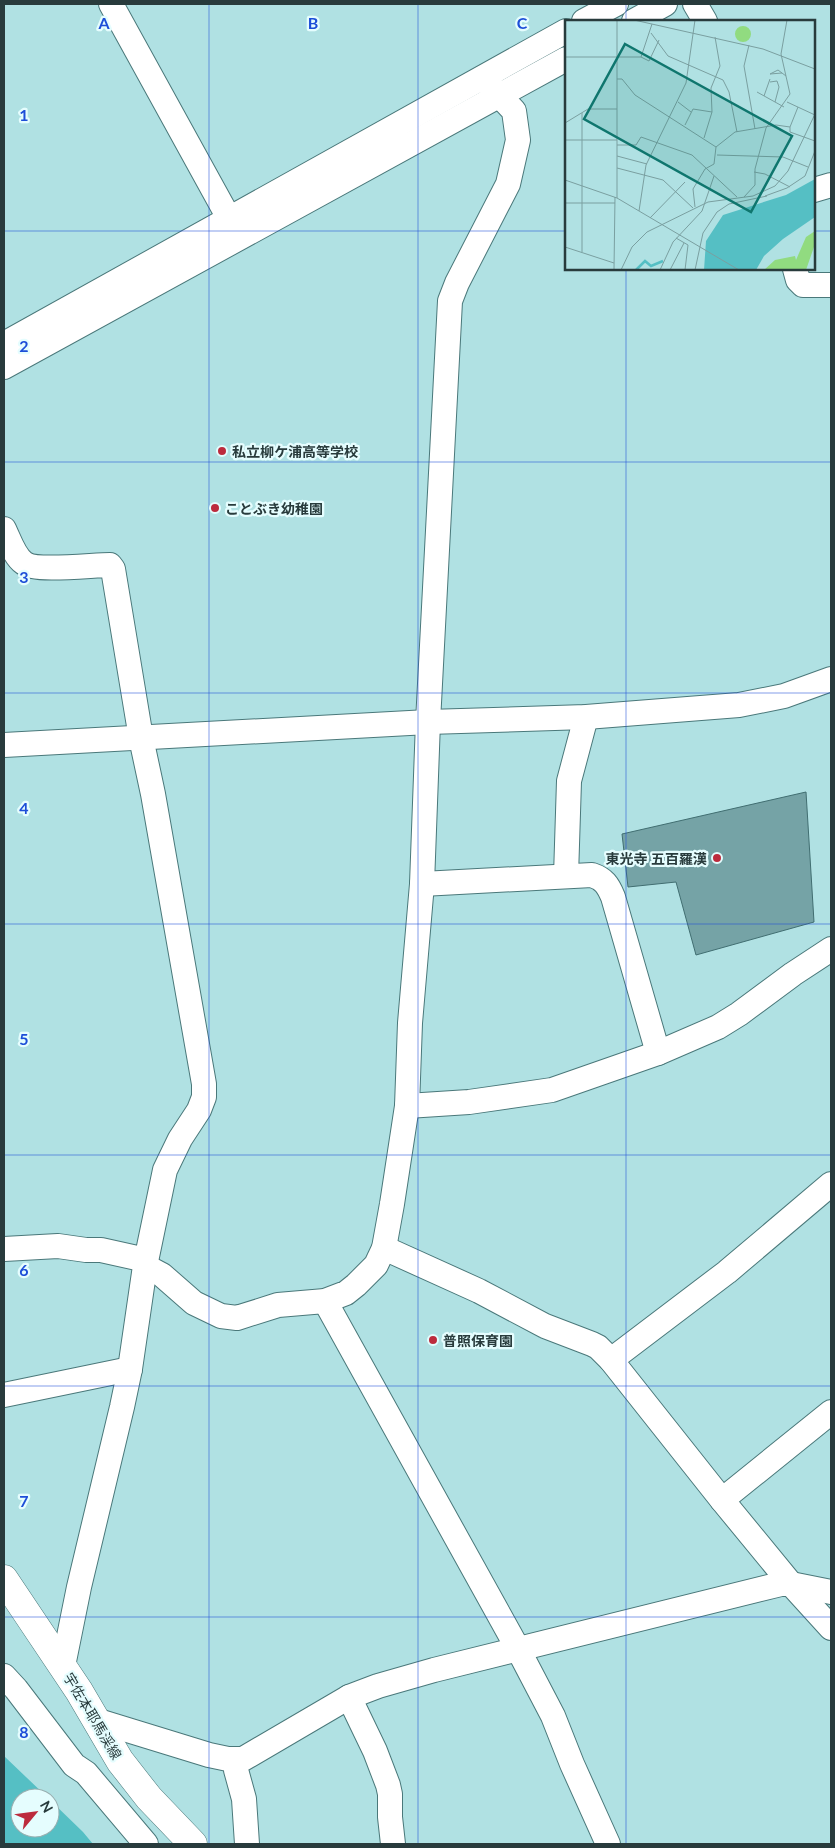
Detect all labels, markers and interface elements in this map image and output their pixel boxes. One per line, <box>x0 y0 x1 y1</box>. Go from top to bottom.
text: A <box>97 13 110 32</box>
text: B <box>308 13 318 32</box>
text: C <box>517 13 528 32</box>
inset map <box>565 20 815 270</box>
text: 1 <box>19 105 29 124</box>
text: 2 <box>19 336 29 355</box>
place label: 私立柳ケ浦高等学校 <box>232 443 358 460</box>
marker: 私立柳ケ浦高等学校 <box>216 445 228 457</box>
place label: ことぶき幼稚園 <box>225 500 323 517</box>
marker: ことぶき幼稚園 <box>209 502 221 514</box>
text: 3 <box>19 567 29 586</box>
text: 4 <box>19 798 29 817</box>
place label: 東光寺 五百羅漢 <box>606 850 707 867</box>
marker: 東光寺 五百羅漢 <box>711 852 723 864</box>
text: 5 <box>19 1029 29 1048</box>
text: 6 <box>19 1260 29 1279</box>
place label: 普照保育園 <box>443 1332 513 1349</box>
marker: 普照保育園 <box>427 1334 439 1346</box>
text: 7 <box>19 1491 29 1510</box>
street label: 宇佐本耶馬渓線 <box>60 1670 126 1762</box>
text: 8 <box>19 1722 29 1741</box>
north arrow <box>10 1788 60 1838</box>
text: N <box>37 1798 57 1815</box>

